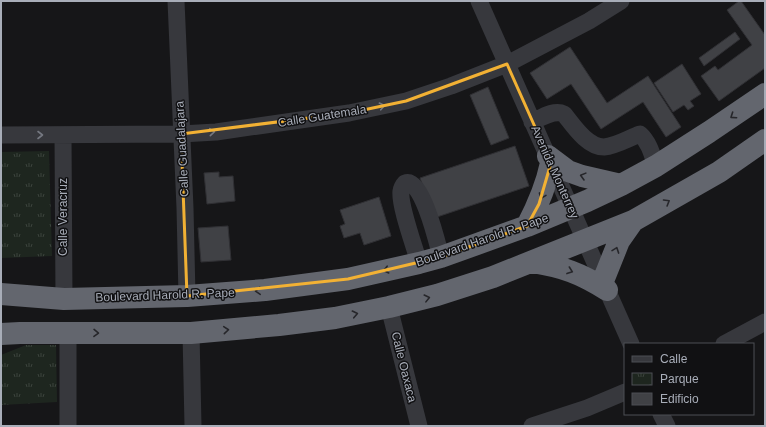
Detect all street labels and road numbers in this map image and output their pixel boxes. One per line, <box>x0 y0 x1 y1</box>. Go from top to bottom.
street label: Calle Guadalajara <box>172 100 192 197</box>
street label: Calle Guatemala <box>277 102 368 130</box>
street label: Avenida Monterrey <box>528 123 582 221</box>
street label: Calle Veracruz <box>56 178 70 256</box>
street label: Boulevard Harold R. Pape <box>414 211 550 269</box>
street label: Boulevard Harold R. Pape <box>95 286 235 304</box>
street label: Calle Oaxaca <box>388 330 420 404</box>

